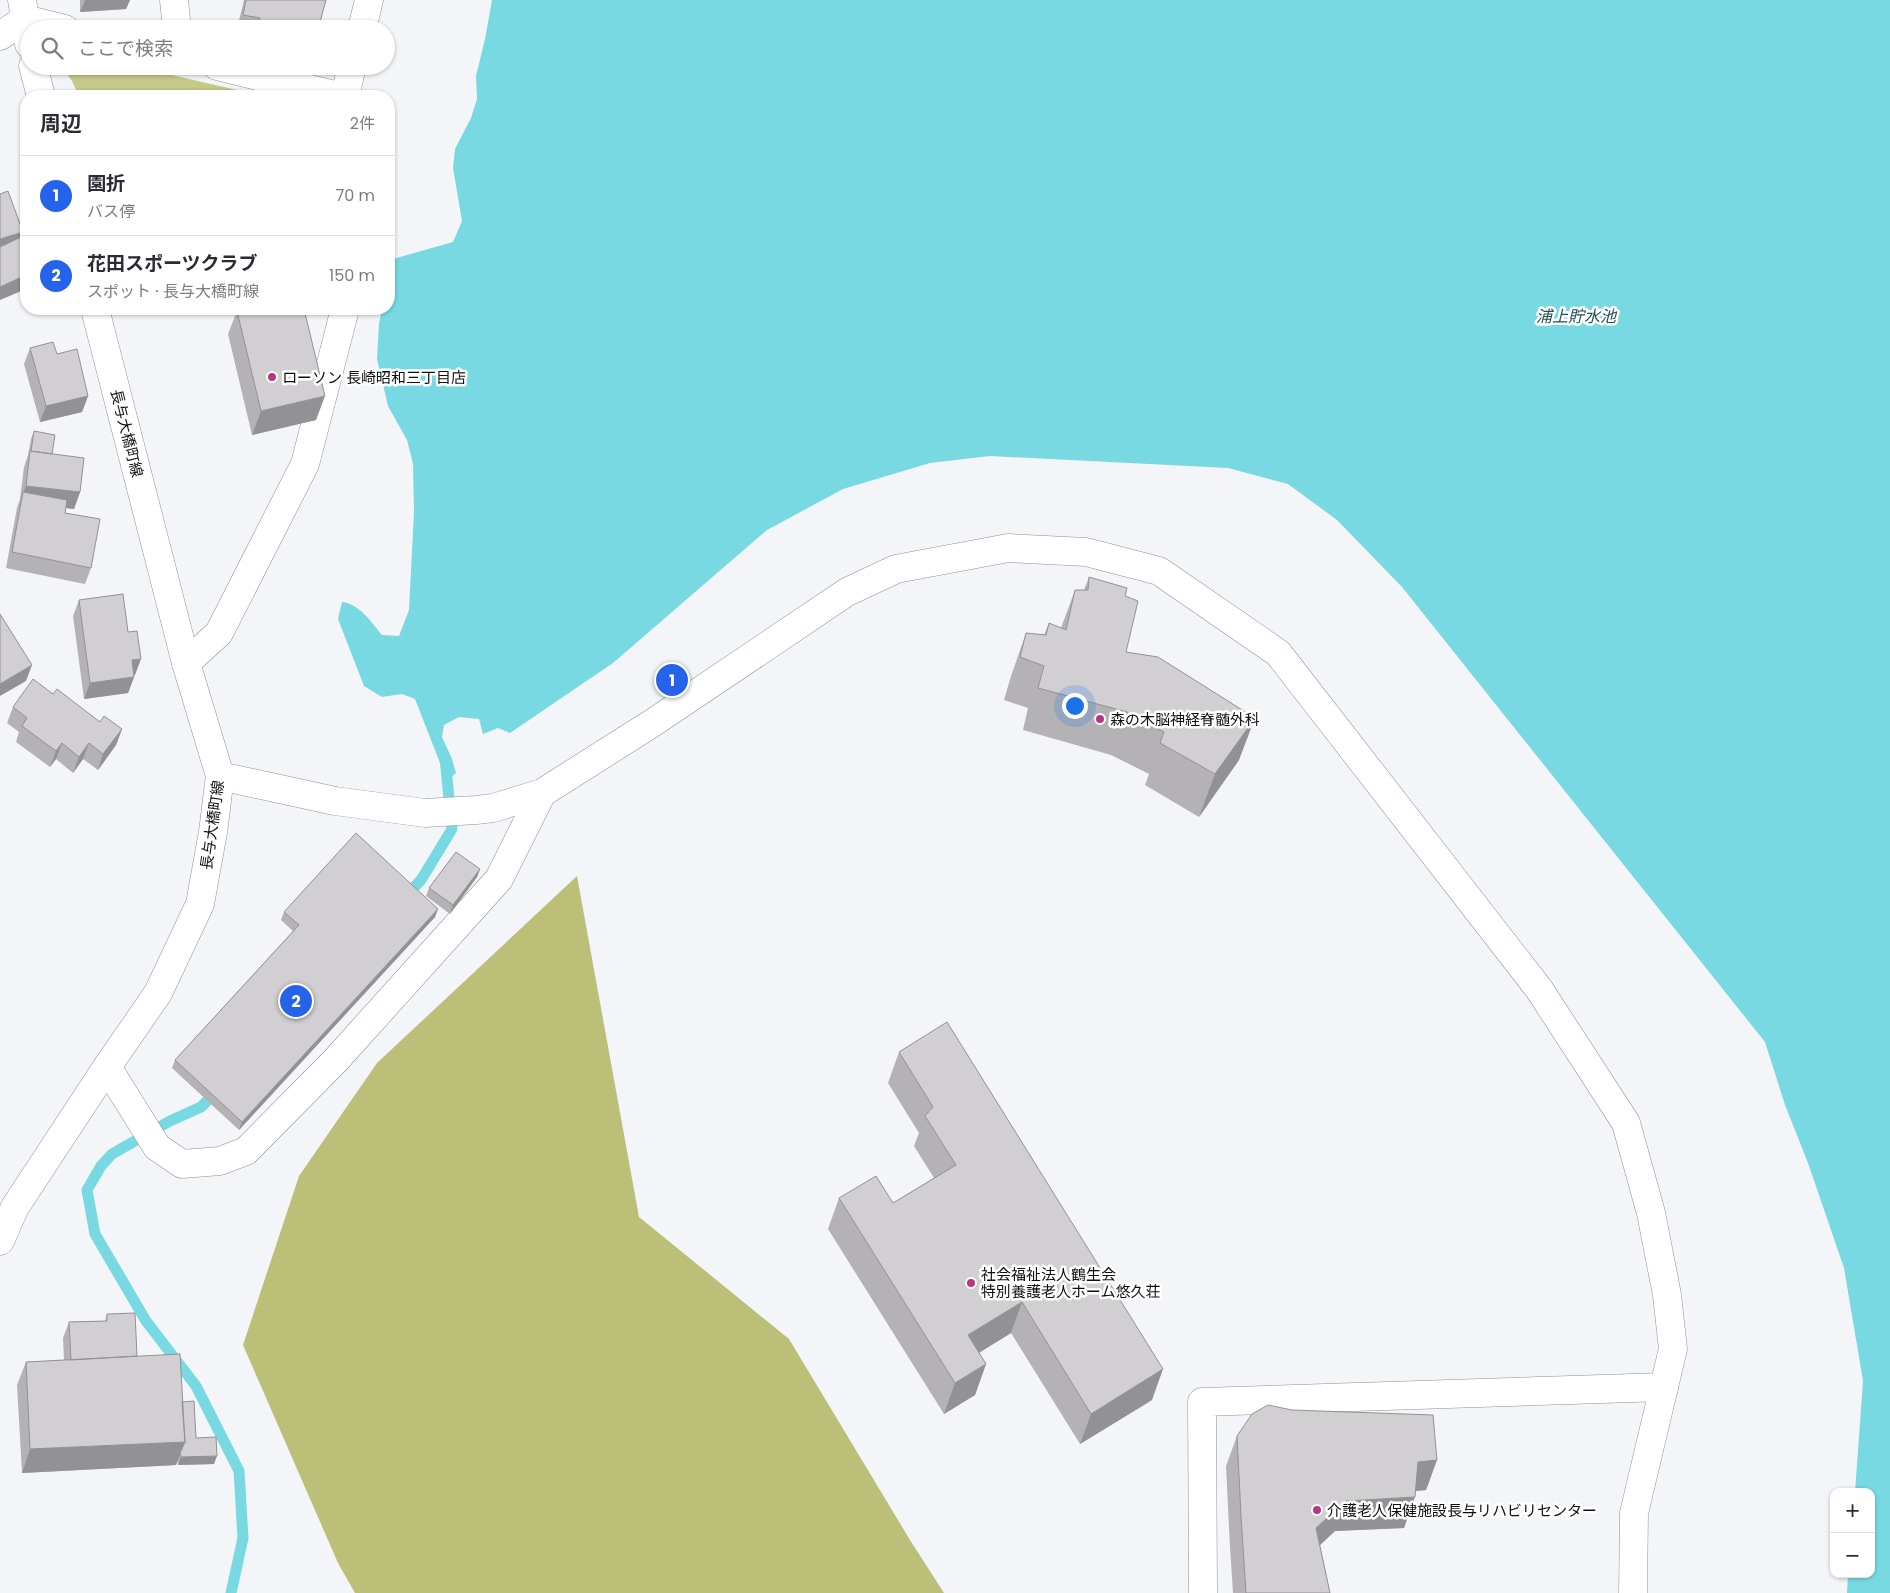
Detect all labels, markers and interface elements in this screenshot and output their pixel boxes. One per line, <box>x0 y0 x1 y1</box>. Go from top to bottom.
search box <box>20 20 395 75</box>
icon: search <box>38 34 66 62</box>
text: ここで検索 <box>78 35 173 62</box>
text: 周辺 <box>40 109 82 138</box>
text: 2件 <box>350 112 375 135</box>
text: 園折 <box>87 170 125 197</box>
text: 1 <box>53 184 59 207</box>
text: 70 m <box>335 184 375 207</box>
text: バス停 <box>87 200 135 223</box>
text: 花田スポーツクラブ <box>87 250 258 277</box>
text: 2 <box>51 264 61 287</box>
text: 150 m <box>329 264 375 287</box>
text: スポット · 長与大橋町線 <box>87 280 259 303</box>
water label: 浦上貯水池 <box>1536 305 1618 328</box>
place label: ローソン 長崎昭和三丁目店 <box>282 367 466 388</box>
marker: ローソン 長崎昭和三丁目店 <box>266 371 278 383</box>
street label: 長与大橋町線 <box>106 387 148 479</box>
pin: 1 <box>656 661 688 699</box>
your location <box>1062 693 1088 719</box>
place label: 森の木脳神経脊髄外科 <box>1110 709 1260 730</box>
marker: 森の木脳神経脊髄外科 <box>1094 713 1106 725</box>
street label: 長与大橋町線 <box>195 779 229 871</box>
pin: 2 <box>280 982 312 1020</box>
place label: 社会福祉法人鶴生会 特別養護老人ホーム悠久荘 <box>981 1264 1161 1302</box>
marker: 社会福祉法人鶴生会 特別養護老人ホーム悠久荘 <box>965 1277 977 1289</box>
map controls <box>1830 1488 1875 1578</box>
button: + <box>1830 1488 1875 1533</box>
place label: 介護老人保健施設長与リハビリセンター <box>1327 1500 1597 1521</box>
marker: 介護老人保健施設長与リハビリセンター <box>1311 1504 1323 1516</box>
button: − <box>1830 1533 1875 1578</box>

